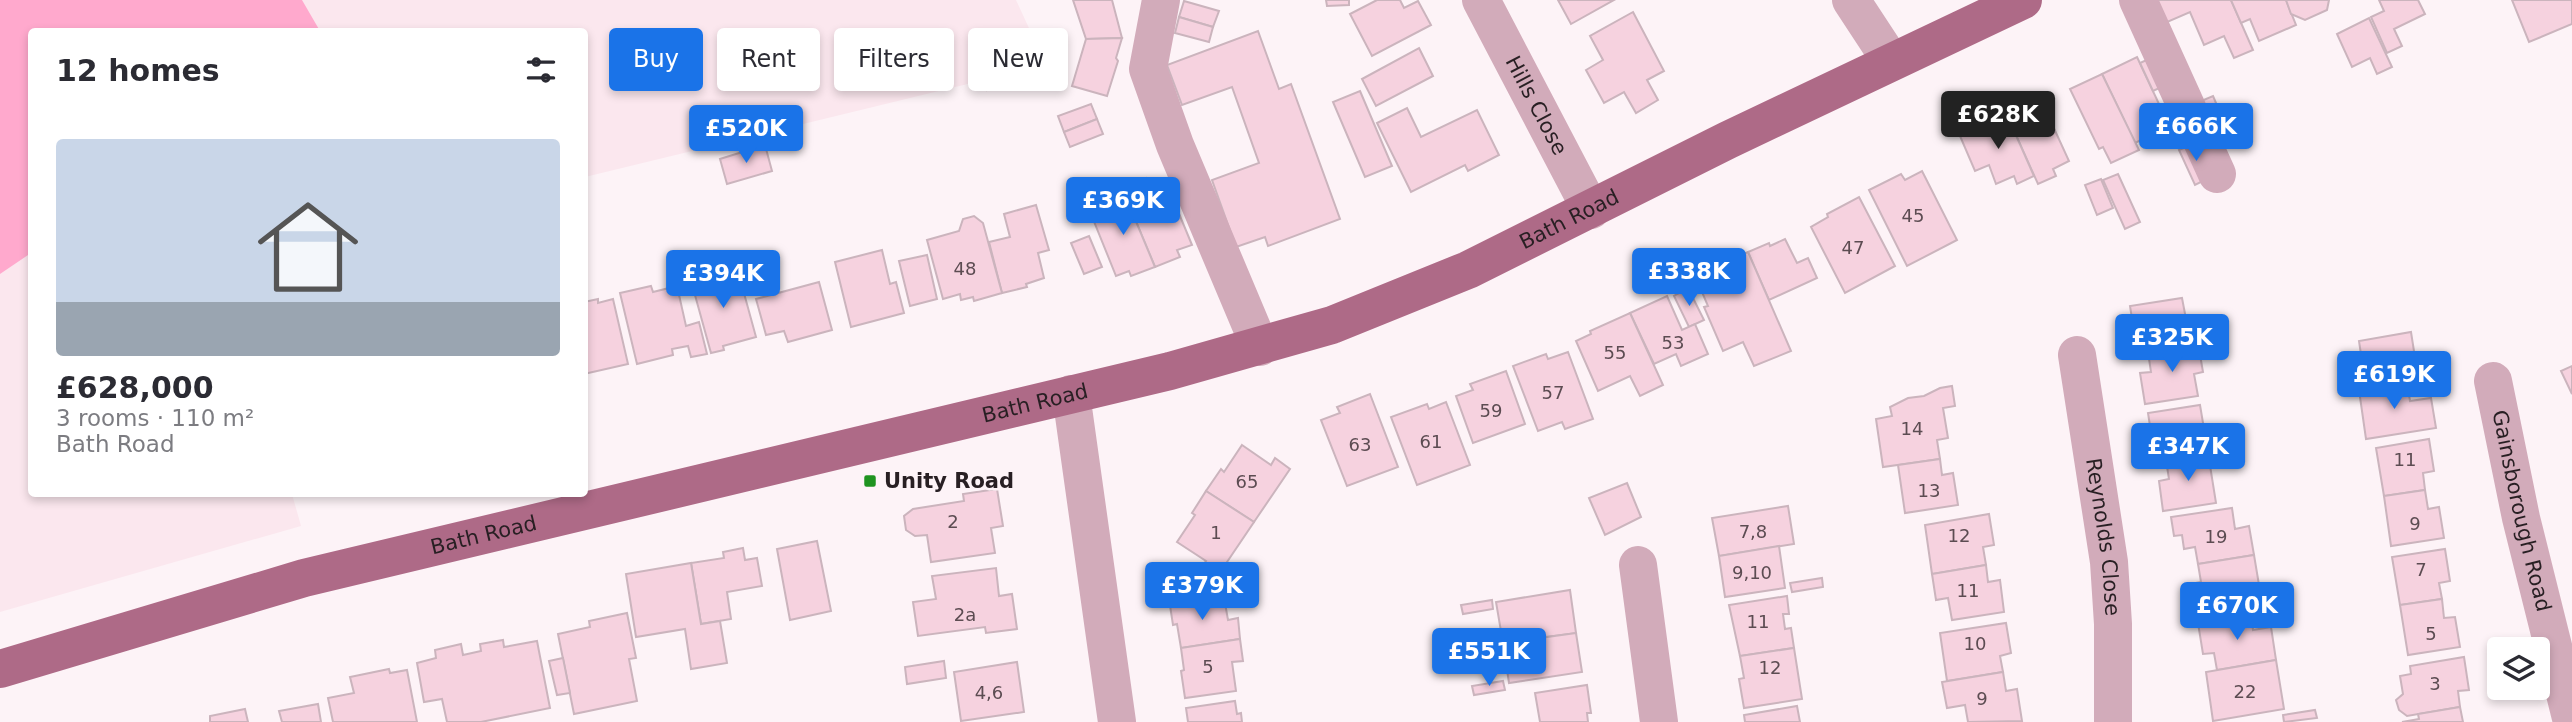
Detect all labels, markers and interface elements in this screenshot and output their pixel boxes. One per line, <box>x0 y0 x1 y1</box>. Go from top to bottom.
chip: Buy <box>609 28 703 91</box>
chip: Rent <box>717 28 820 91</box>
chip: Filters <box>834 28 954 91</box>
chip: New <box>968 28 1068 91</box>
icon: filters <box>522 51 560 89</box>
street label: Hills Close <box>1500 52 1572 159</box>
text: 12 homes <box>56 53 220 88</box>
pin: £628K <box>1949 92 2047 151</box>
text: £628K <box>1957 101 2039 127</box>
pin: £666K <box>2147 104 2245 163</box>
pin: £520K <box>697 106 795 165</box>
text: £666K <box>2155 113 2237 139</box>
text: £520K <box>705 115 787 141</box>
pin: £369K <box>1074 177 1172 237</box>
icon: home <box>245 184 371 310</box>
street label: Bath Road <box>1515 184 1623 254</box>
text: £369K <box>1082 187 1164 213</box>
house number: 45 <box>1902 205 1924 226</box>
house number: 47 <box>1842 237 1864 258</box>
pin: £338K <box>1640 248 1738 308</box>
pin: £394K <box>674 250 772 310</box>
house number: 48 <box>954 258 976 279</box>
text: £338K <box>1648 258 1730 284</box>
text: £394K <box>682 260 764 286</box>
pin: £325K <box>2123 314 2221 374</box>
text: £325K <box>2131 324 2213 350</box>
house number: 53 <box>1662 332 1684 353</box>
house number: 55 <box>1604 342 1626 363</box>
pin: £619K <box>2345 352 2443 411</box>
text: £619K <box>2353 361 2435 387</box>
text: £628,000 <box>56 370 214 405</box>
street label: Bath Road <box>980 379 1091 428</box>
house number: 57 <box>1542 382 1564 403</box>
house number: 59 <box>1480 400 1502 421</box>
text: 3 rooms · 110 m² <box>56 405 254 431</box>
street label: Gainsborough Road <box>2487 408 2556 614</box>
house number: 14 <box>1901 418 1923 439</box>
pin: £347K <box>2139 424 2237 483</box>
text: Bath Road <box>56 431 175 457</box>
house number: 61 <box>1420 431 1442 452</box>
text: £347K <box>2147 433 2229 459</box>
house number: 63 <box>1349 434 1371 455</box>
house number: 11 <box>2394 449 2416 470</box>
street label: Reynolds Close <box>2081 456 2124 617</box>
place label: Unity Road <box>884 469 1014 493</box>
house number: 65 <box>1236 471 1258 492</box>
marker: Unity Road <box>862 473 878 489</box>
house number: 13 <box>1918 480 1940 501</box>
street label: Bath Road <box>428 511 539 559</box>
house number: 2 <box>947 511 959 532</box>
house number: 9 <box>2409 513 2421 534</box>
house number: 7,8 <box>1739 521 1767 542</box>
house number: 1 <box>1210 522 1222 543</box>
house number: 12 <box>1948 525 1970 546</box>
house number: 19 <box>2205 526 2227 547</box>
house number: 7 <box>2415 559 2427 580</box>
pin: £379K <box>1153 562 1251 622</box>
house number: 9,10 <box>1732 562 1772 583</box>
text: £379K <box>1161 572 1243 598</box>
house number: 11 <box>1957 580 1979 601</box>
pin: £670K <box>2188 582 2286 642</box>
text: £670K <box>2196 592 2278 618</box>
house number: 2a <box>954 604 976 625</box>
house number: 11 <box>1747 611 1769 632</box>
house number: 5 <box>2425 623 2437 644</box>
pin: £551K <box>1440 628 1538 688</box>
house number: 10 <box>1964 633 1986 654</box>
map controls <box>2487 637 2550 700</box>
button: layers <box>2487 637 2550 700</box>
text: £551K <box>1448 638 1530 664</box>
house number: 5 <box>1202 656 1214 677</box>
house number: 12 <box>1759 657 1781 678</box>
house number: 3 <box>2429 673 2441 694</box>
house number: 22 <box>2234 681 2256 702</box>
house number: 4,6 <box>975 682 1003 703</box>
house number: 9 <box>1976 688 1988 709</box>

